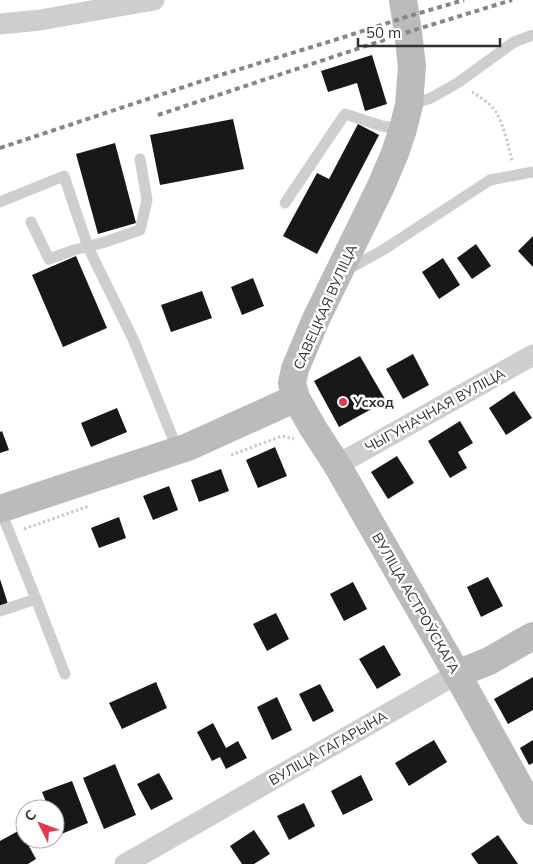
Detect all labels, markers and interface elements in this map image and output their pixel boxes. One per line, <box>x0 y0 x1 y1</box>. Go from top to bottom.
scale bar <box>358 15 500 47</box>
text: 50 m <box>366 23 401 42</box>
street label: САВЕЦКАЯ ВУЛІЦА <box>289 241 361 373</box>
street label: ЧЫГУНАЧНАЯ ВУЛІЦА <box>362 364 509 456</box>
place label: Усход <box>352 393 394 411</box>
marker: Усход <box>337 396 349 408</box>
street label: ВУЛІЦА АСТРОЎСКАГА <box>368 529 464 677</box>
street label: ВУЛІЦА ГАГАРЫНА <box>266 706 391 789</box>
north arrow <box>15 799 65 849</box>
text: С <box>20 806 40 825</box>

